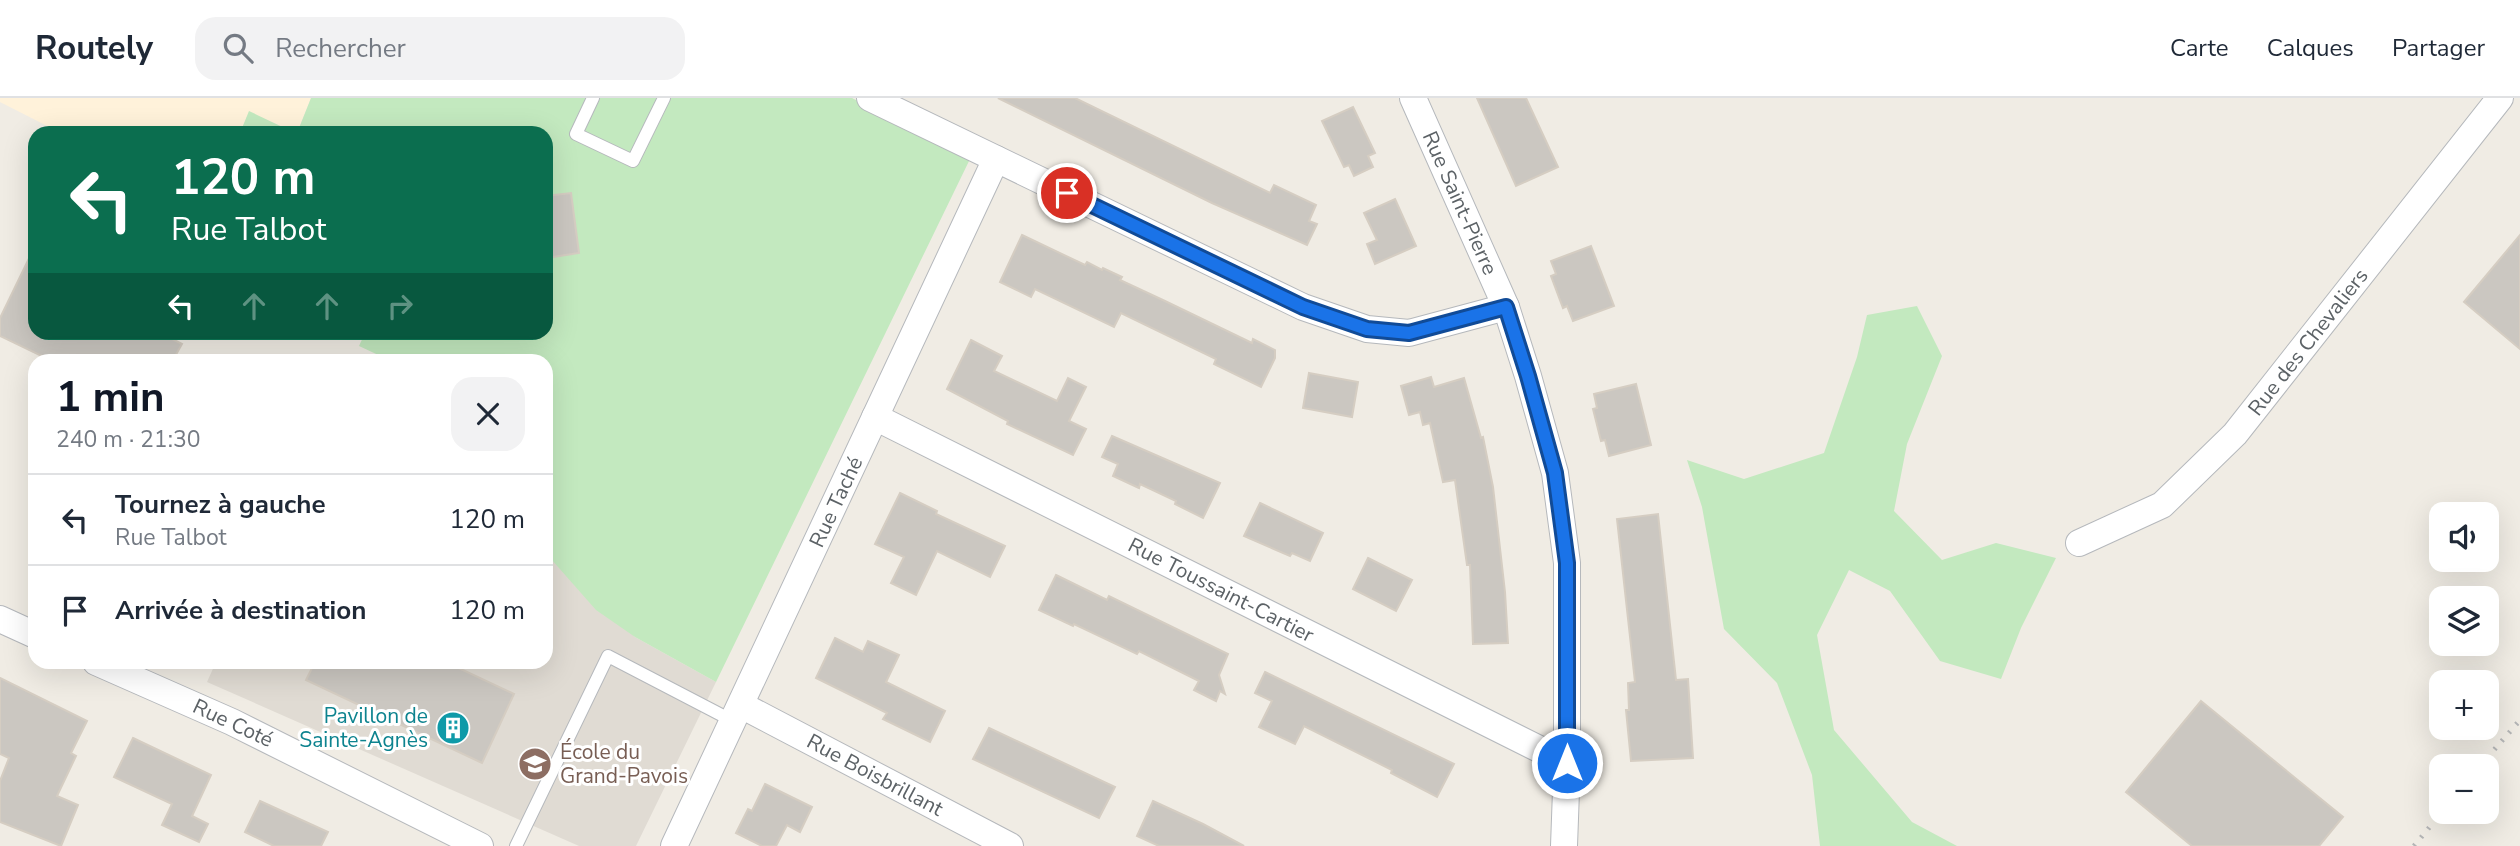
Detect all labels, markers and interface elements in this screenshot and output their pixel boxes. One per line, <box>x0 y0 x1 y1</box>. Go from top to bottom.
search box <box>195 17 685 80</box>
text: Routely <box>35 26 153 71</box>
icon: search <box>219 29 257 67</box>
text: Rechercher <box>275 31 406 66</box>
text: Carte <box>2170 32 2229 64</box>
text: Calques <box>2267 32 2354 64</box>
text: Partager <box>2392 32 2485 64</box>
street label: Rue Saint-Pierre <box>1416 127 1504 279</box>
text: 120 m <box>171 144 315 211</box>
icon: left <box>56 154 147 245</box>
pin <box>1037 163 1097 223</box>
icon: arrive <box>1048 174 1086 212</box>
text: Rue Talbot <box>171 208 326 251</box>
street label: Rue des Chevaliers <box>2242 262 2374 422</box>
icon: left <box>162 287 200 325</box>
icon: ahead <box>235 287 273 325</box>
icon: ahead <box>308 287 346 325</box>
icon: right <box>381 287 419 325</box>
text: 1 min <box>56 369 165 426</box>
button: close <box>451 377 525 451</box>
text: 240 m · 21:30 <box>56 424 201 455</box>
street label: Rue Taché <box>803 452 869 552</box>
text: Tournez à gauche <box>115 487 326 522</box>
icon: left <box>56 501 94 539</box>
text: 120 m <box>449 502 525 537</box>
map controls <box>2429 502 2499 824</box>
button: sound <box>2429 502 2499 572</box>
text: Rue Talbot <box>115 522 227 553</box>
street label: Rue Toussaint-Cartier <box>1123 531 1319 649</box>
button: layers <box>2429 586 2499 656</box>
icon: arrive <box>56 592 94 630</box>
text: Arrivée à destination <box>115 593 366 628</box>
text: 120 m <box>449 593 525 628</box>
button: + <box>2429 670 2499 740</box>
street label: Rue Coté <box>188 692 278 754</box>
place label: Pavillon de Sainte-Agnès <box>299 702 428 754</box>
building icon: Pavillon de Sainte-Agnès <box>434 709 472 747</box>
position arrow <box>1530 726 1604 800</box>
street label: Rue Boisbrillant <box>802 727 949 823</box>
place label: École du Grand-Pavois <box>560 738 688 790</box>
school or university icon: École du Grand-Pavois <box>516 745 554 783</box>
button: − <box>2429 754 2499 824</box>

